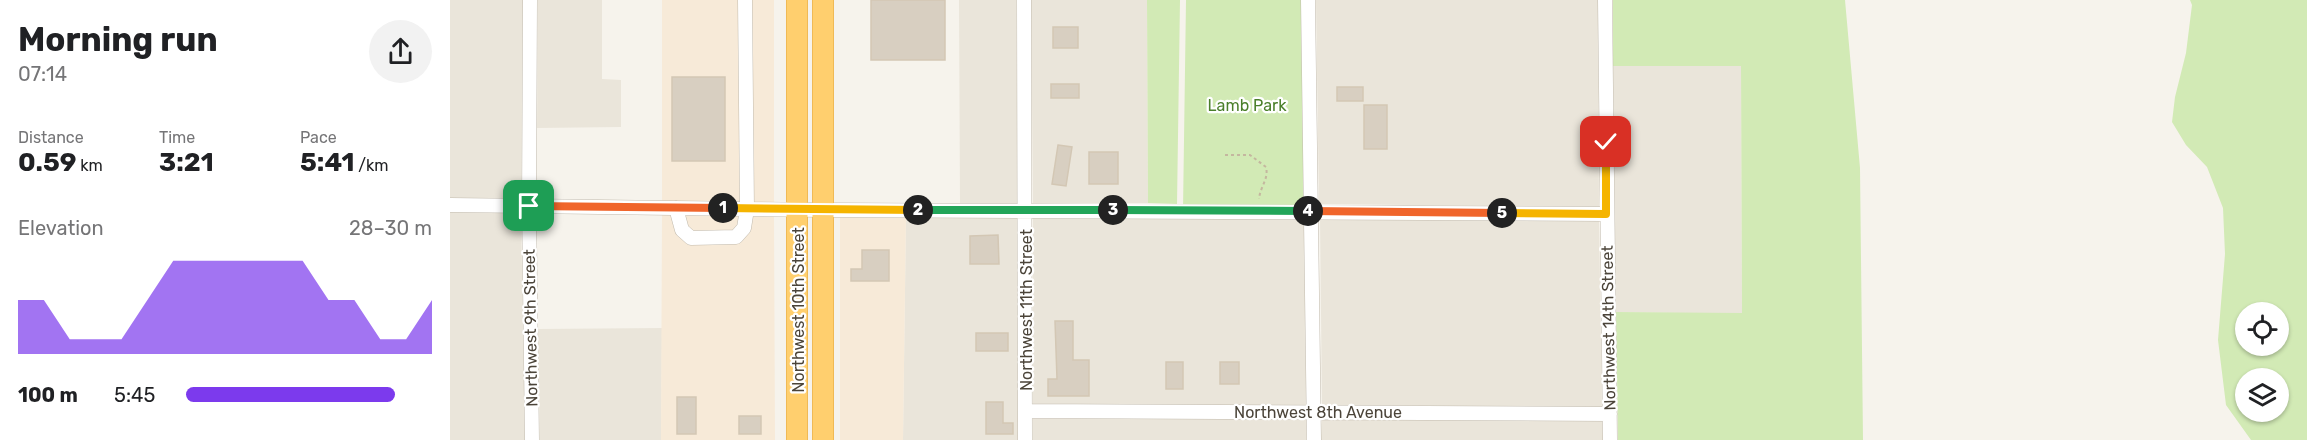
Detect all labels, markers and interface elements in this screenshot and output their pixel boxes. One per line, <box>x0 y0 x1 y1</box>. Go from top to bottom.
text: Morning run <box>18 20 218 59</box>
button: share <box>369 20 432 83</box>
text: 07:14 <box>18 62 67 86</box>
park label: Lamb Park <box>1208 96 1287 115</box>
pin <box>1580 116 1631 167</box>
icon: check <box>1589 125 1622 158</box>
text: Distance <box>18 128 84 147</box>
text: Time <box>159 128 195 147</box>
text: Pace <box>300 128 337 147</box>
text: 0.59 <box>18 147 76 178</box>
text: 3:21 <box>159 147 214 178</box>
text: 5:41 <box>300 147 354 178</box>
text: km <box>76 156 103 175</box>
text: /km <box>354 156 389 175</box>
pin <box>503 180 554 231</box>
icon: arrive <box>512 189 545 222</box>
pin: 1 <box>708 193 738 223</box>
pin: 2 <box>903 195 933 225</box>
pin: 3 <box>1098 195 1128 225</box>
pin: 4 <box>1293 196 1323 226</box>
text: 1 <box>719 198 727 217</box>
pin: 5 <box>1487 198 1517 228</box>
text: 2 <box>913 200 923 219</box>
text: 3 <box>1108 200 1118 219</box>
text: 4 <box>1303 201 1313 220</box>
text: 5 <box>1497 203 1507 222</box>
text: Elevation <box>18 216 104 240</box>
text: 28–30 m <box>349 216 432 240</box>
street label: Northwest 10th Street <box>789 227 808 393</box>
street label: Northwest 11th Street <box>1017 229 1036 391</box>
street label: Northwest 14th Street <box>1598 245 1619 411</box>
street label: Northwest 9th Street <box>520 249 541 407</box>
map controls <box>2235 302 2289 422</box>
button: locate <box>2235 302 2289 356</box>
button: layers <box>2235 368 2289 422</box>
text: 100 m <box>18 383 78 407</box>
text: 5:45 <box>114 383 155 407</box>
street label: Northwest 8th Avenue <box>1234 403 1402 422</box>

